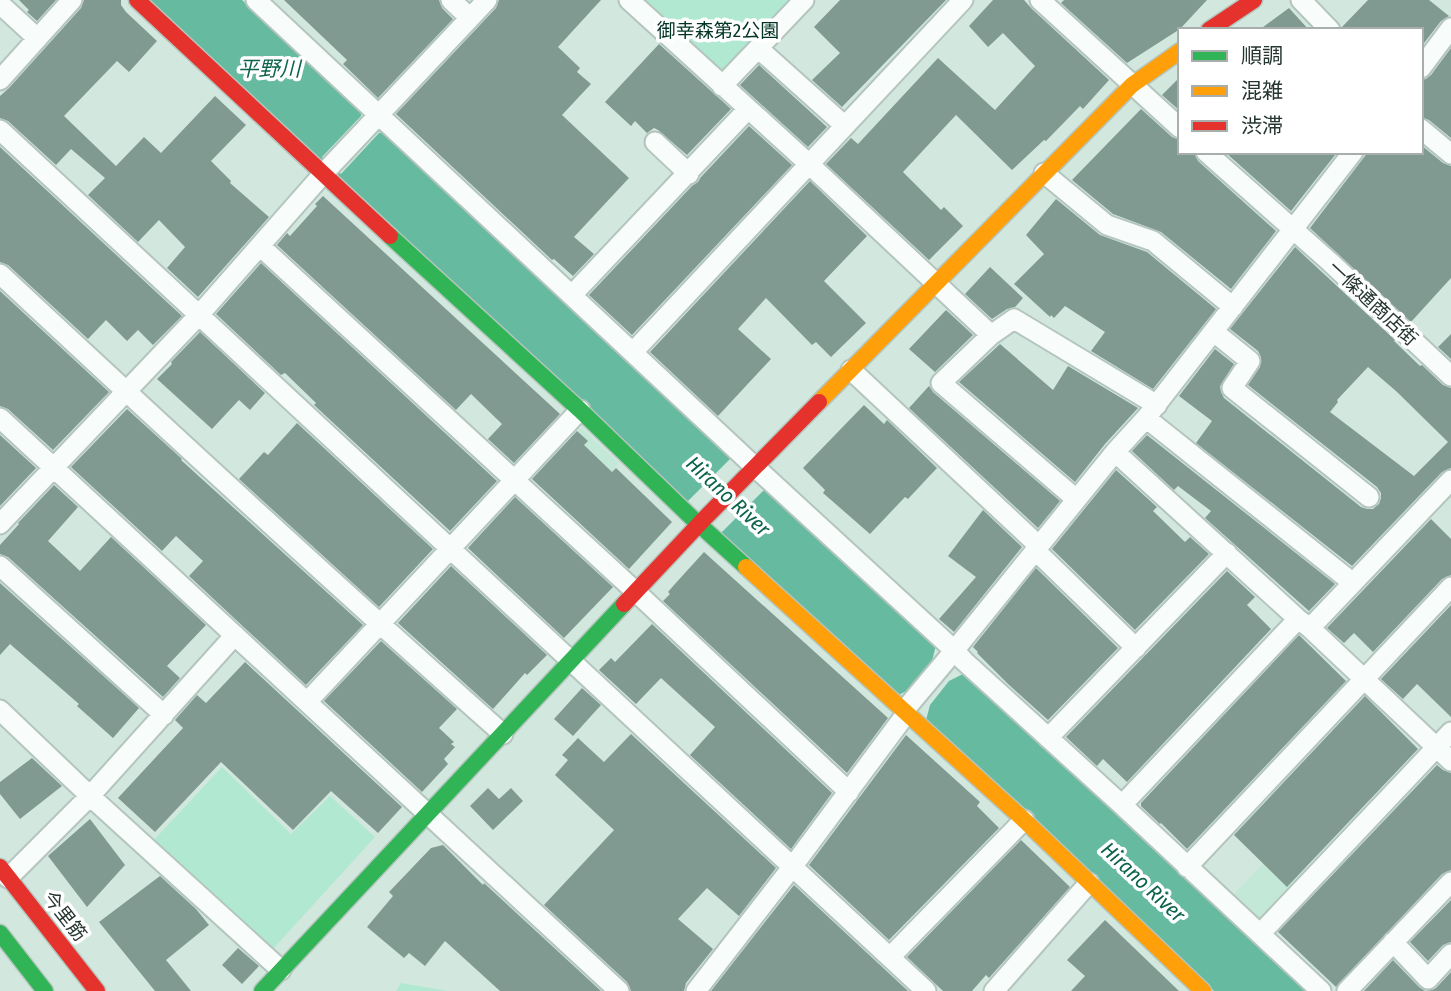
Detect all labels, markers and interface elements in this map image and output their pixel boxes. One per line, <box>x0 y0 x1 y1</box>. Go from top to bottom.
park label: 御幸森第2公園 <box>657 19 779 42</box>
legend <box>1178 28 1423 154</box>
text: 順調 <box>1241 43 1283 69</box>
water label: 平野川 <box>238 56 302 82</box>
text: 混雑 <box>1241 78 1283 104</box>
text: 渋滞 <box>1241 113 1283 139</box>
street label: 一條通商店街 <box>1323 256 1423 350</box>
water label: Hirano River <box>681 451 776 542</box>
water label: Hirano River <box>1096 837 1191 928</box>
street label: 今里筋 <box>38 886 92 946</box>

